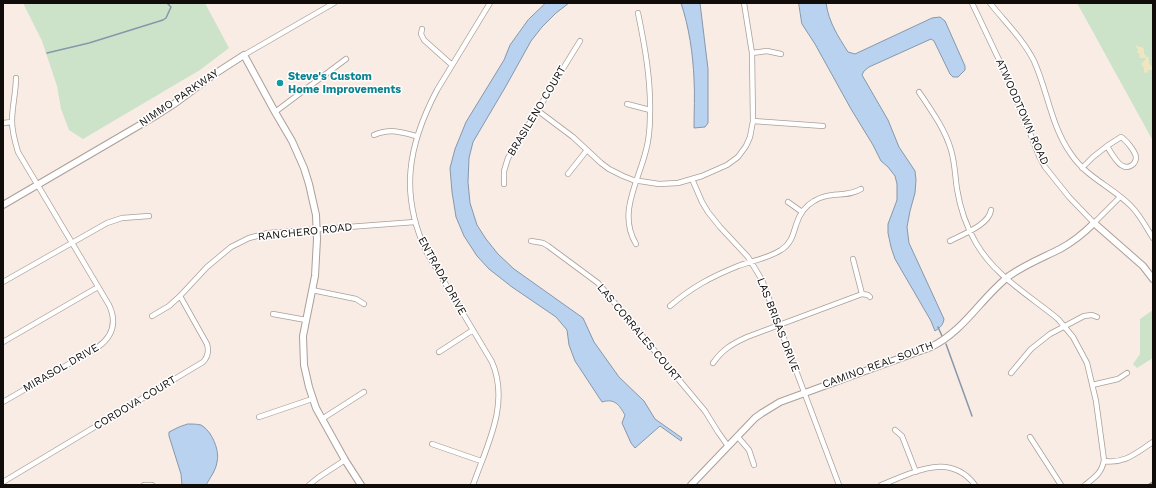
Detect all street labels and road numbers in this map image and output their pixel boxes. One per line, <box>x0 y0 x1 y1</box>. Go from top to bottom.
street label: ATWOODTOWN ROAD <box>993 57 1051 167</box>
street label: BRASILENO COURT <box>505 63 569 159</box>
street label: NIMMO PARKWAY <box>137 67 221 129</box>
street label: RANCHERO ROAD <box>257 220 353 244</box>
street label: ENTRADA DRIVE <box>415 234 469 318</box>
street label: LAS BRISAS DRIVE <box>754 276 802 374</box>
street label: LAS CORRALES COURT <box>594 281 684 385</box>
street label: CAMINO REAL SOUTH <box>821 339 935 391</box>
street label: MIRASOL DRIVE <box>21 341 101 395</box>
street label: CORDOVA COURT <box>91 373 179 433</box>

